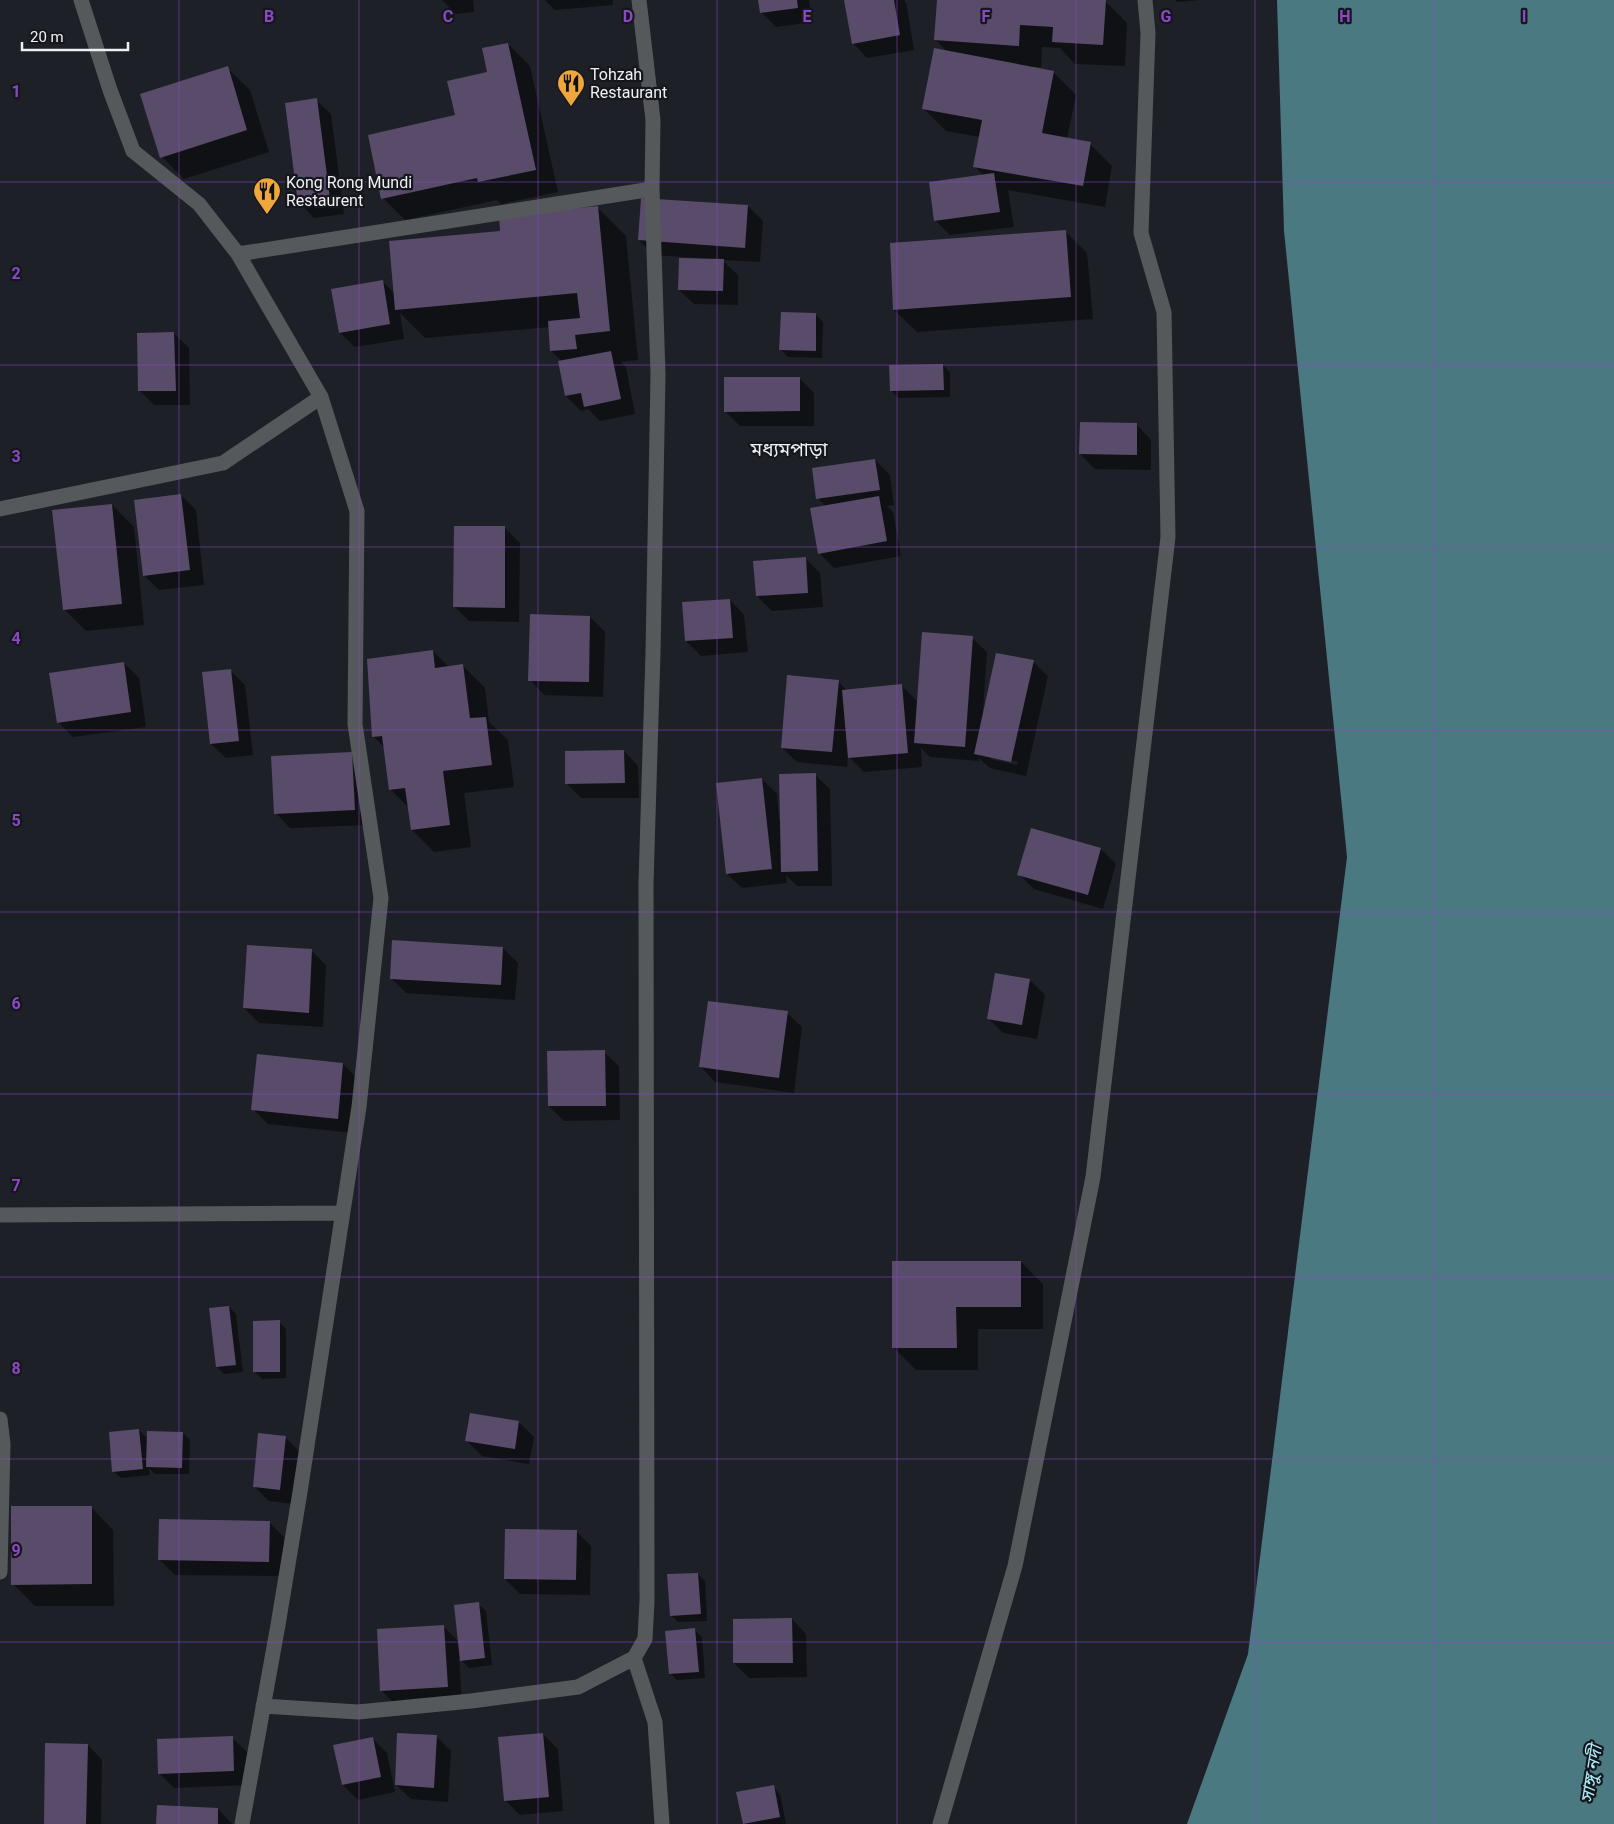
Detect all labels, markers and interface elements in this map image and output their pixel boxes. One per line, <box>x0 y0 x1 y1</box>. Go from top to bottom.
text: B <box>264 7 274 26</box>
text: C <box>443 7 453 26</box>
text: D <box>623 7 633 26</box>
text: E <box>803 7 812 26</box>
text: F <box>982 7 991 26</box>
text: G <box>1161 7 1172 26</box>
text: H <box>1339 7 1351 26</box>
text: I <box>1522 7 1526 26</box>
scale bar <box>22 20 129 52</box>
text: 20 m <box>30 28 64 46</box>
place label: Tohzah Restaurant <box>590 65 667 102</box>
restaurant icon: Tohzah Restaurant <box>556 68 586 107</box>
text: 1 <box>11 82 21 101</box>
place label: Kong Rong Mundi Restaurent <box>286 173 412 210</box>
restaurant icon: Kong Rong Mundi Restaurent <box>252 176 282 215</box>
text: 2 <box>11 264 21 283</box>
district label: মধ্যমপাড়া <box>750 438 828 461</box>
text: 3 <box>11 447 21 466</box>
text: 4 <box>11 629 21 648</box>
text: 5 <box>11 811 21 830</box>
text: 6 <box>11 994 21 1013</box>
text: 7 <box>11 1176 21 1195</box>
text: 8 <box>11 1359 21 1378</box>
text: 9 <box>11 1541 21 1560</box>
water label: সাঙ্গু নদী <box>1576 1740 1607 1805</box>

